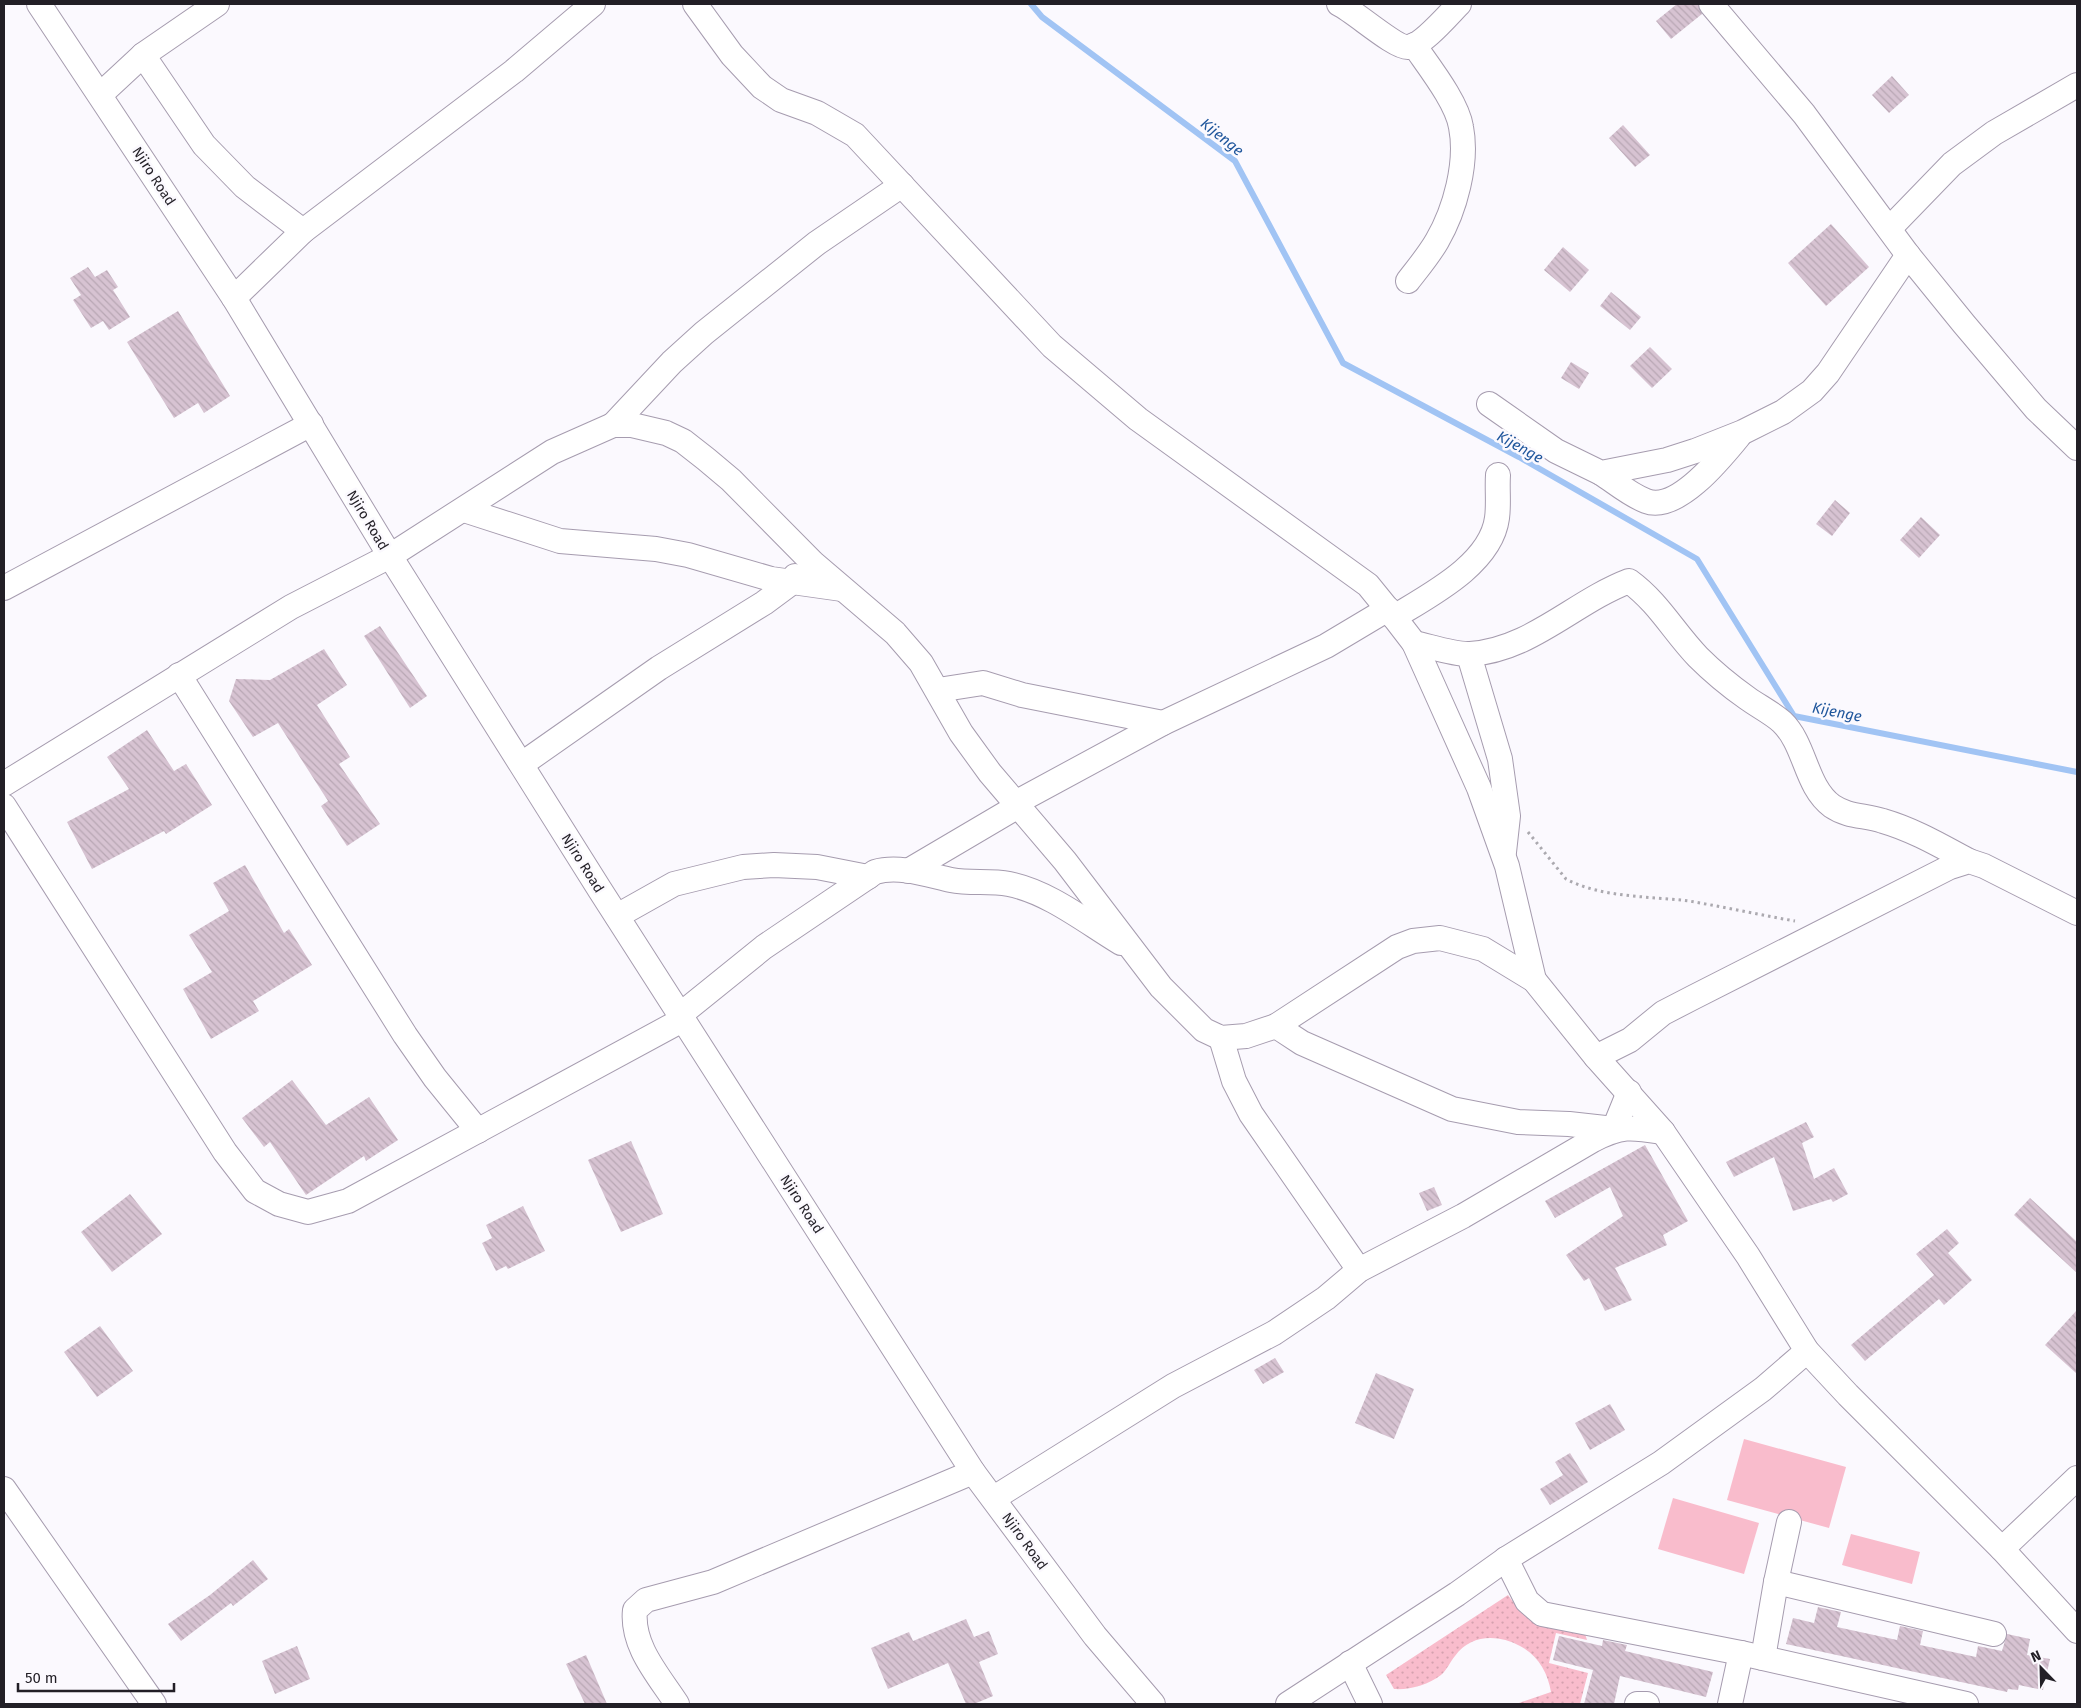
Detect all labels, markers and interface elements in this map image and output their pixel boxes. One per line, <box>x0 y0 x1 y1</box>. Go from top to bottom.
water label: Kijenge <box>1197 114 1247 160</box>
street label: Njiro Road <box>128 144 179 209</box>
water label: Kijenge <box>1494 427 1546 467</box>
street label: Njiro Road <box>343 487 392 553</box>
water label: Kijenge <box>1811 698 1864 726</box>
street label: Njiro Road <box>558 831 607 896</box>
street label: Njiro Road <box>776 1172 827 1237</box>
street label: Njiro Road <box>998 1509 1051 1573</box>
north arrow <box>2016 1643 2066 1693</box>
text: N <box>2029 1647 2044 1666</box>
scale bar <box>18 1660 174 1692</box>
text: 50 m <box>25 1669 58 1687</box>

